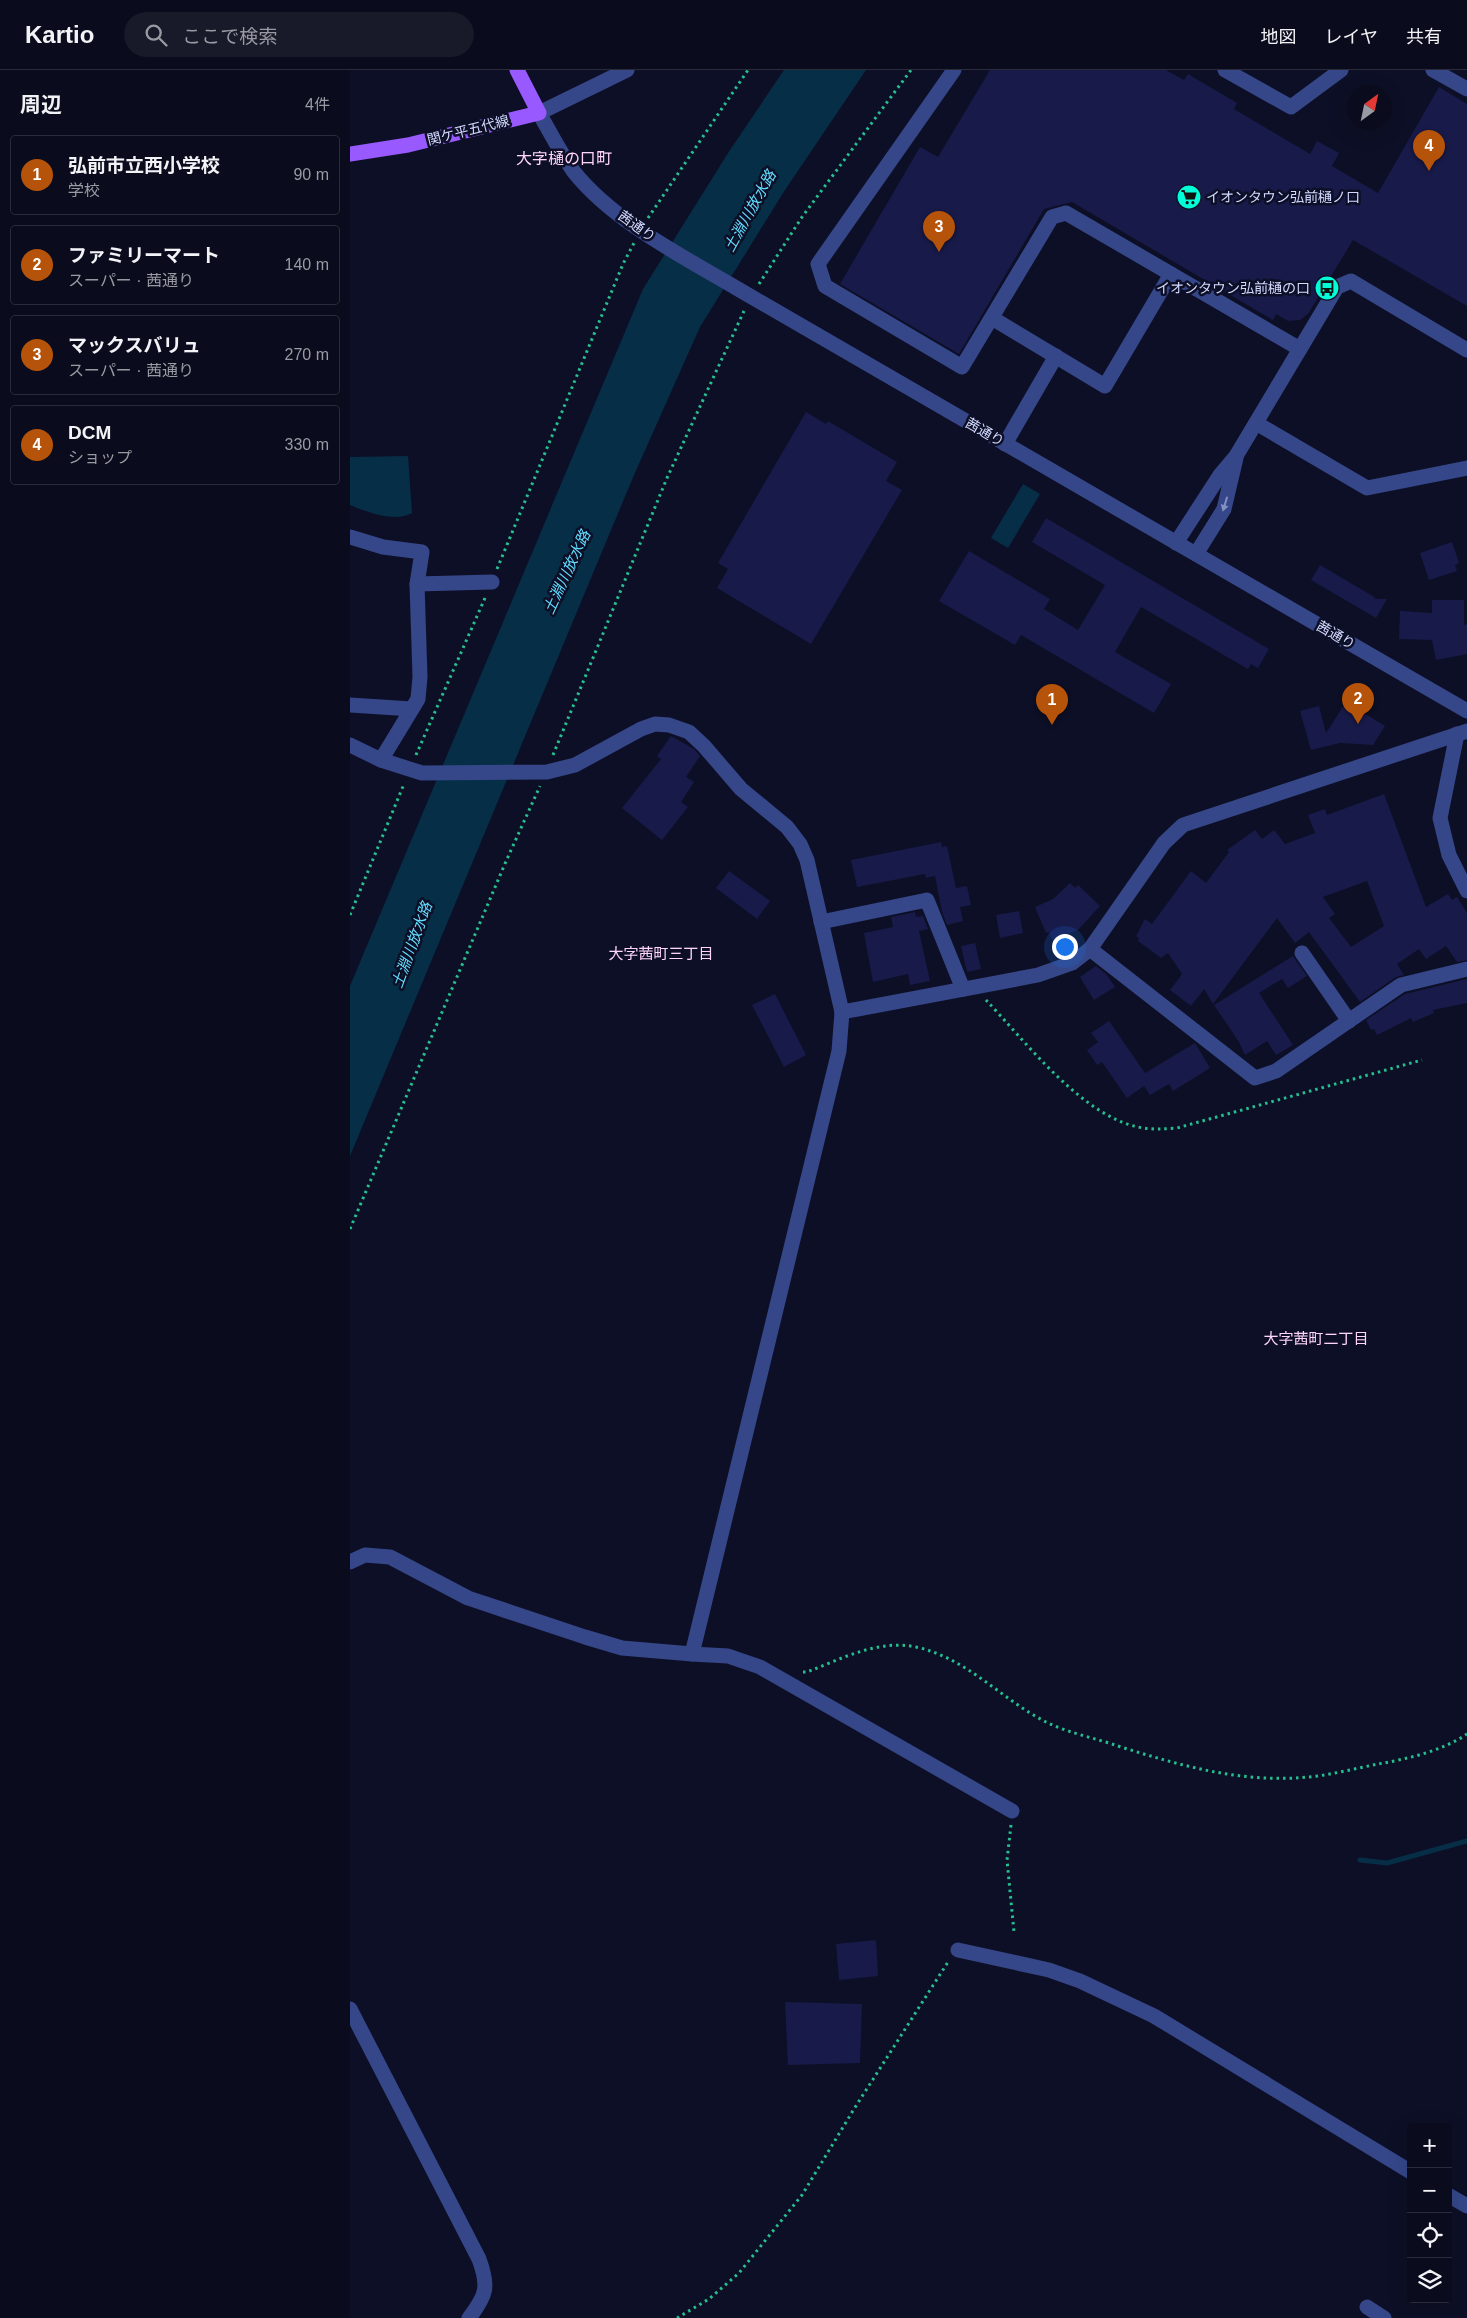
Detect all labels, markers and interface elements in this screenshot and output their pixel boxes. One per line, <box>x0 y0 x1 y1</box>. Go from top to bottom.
search box <box>124 12 474 57</box>
text: Kartio <box>25 21 94 48</box>
icon: search <box>142 21 170 49</box>
text: ここで検索 <box>182 26 277 47</box>
text: 地図 <box>1261 27 1297 47</box>
text: レイヤ <box>1325 27 1378 47</box>
text: 共有 <box>1406 27 1442 47</box>
north arrow <box>1347 85 1392 130</box>
text: 周辺 <box>20 93 62 116</box>
text: 4件 <box>305 96 330 113</box>
street label: 関ケ平五代線 <box>425 112 511 148</box>
pin: 4 <box>1413 130 1445 171</box>
district label: 大字樋の口町 <box>516 150 612 167</box>
text: 弘前市立西小学校 <box>68 155 220 176</box>
text: 1 <box>33 166 41 183</box>
text: 90 m <box>293 166 329 183</box>
water label: 土淵川放水路 <box>720 166 780 254</box>
text: 学校 <box>68 182 100 199</box>
supermarket icon: イオンタウン弘前樋ノ口 <box>1176 184 1202 210</box>
place label: イオンタウン弘前樋ノ口 <box>1206 189 1360 205</box>
street label: 茜通り <box>615 207 659 245</box>
pin: 3 <box>923 211 955 252</box>
text: ファミリーマート <box>68 245 220 266</box>
text: 2 <box>33 256 41 273</box>
text: 140 m <box>285 256 329 273</box>
text: スーパー · 茜通り <box>68 272 194 289</box>
bus stop icon: イオンタウン弘前樋の口 <box>1314 275 1340 301</box>
place label: イオンタウン弘前樋の口 <box>1156 280 1310 296</box>
text: マックスバリュ <box>68 335 200 356</box>
text: 3 <box>33 346 41 363</box>
text: 270 m <box>285 346 329 363</box>
text: スーパー · 茜通り <box>68 362 194 379</box>
street label: 茜通り <box>963 415 1007 449</box>
text: DCM <box>68 422 111 443</box>
text: 4 <box>33 436 41 453</box>
text: 330 m <box>285 436 329 453</box>
text: ショップ <box>68 449 132 466</box>
one-way arrow <box>1220 496 1228 511</box>
water label: 土淵川放水路 <box>540 526 594 616</box>
street label: 茜通り <box>1314 618 1358 652</box>
pin: 2 <box>1342 683 1374 724</box>
pin: 1 <box>1036 684 1068 725</box>
water label: 土淵川放水路 <box>388 898 436 990</box>
your location <box>1052 934 1078 960</box>
district label: 大字茜町三丁目 <box>608 945 714 962</box>
district label: 大字茜町二丁目 <box>1263 1330 1369 1347</box>
map controls <box>1407 2123 1452 2303</box>
button: + <box>1407 2123 1452 2168</box>
button: − <box>1407 2168 1452 2213</box>
button: locate <box>1407 2213 1452 2258</box>
button: layers <box>1407 2258 1452 2303</box>

